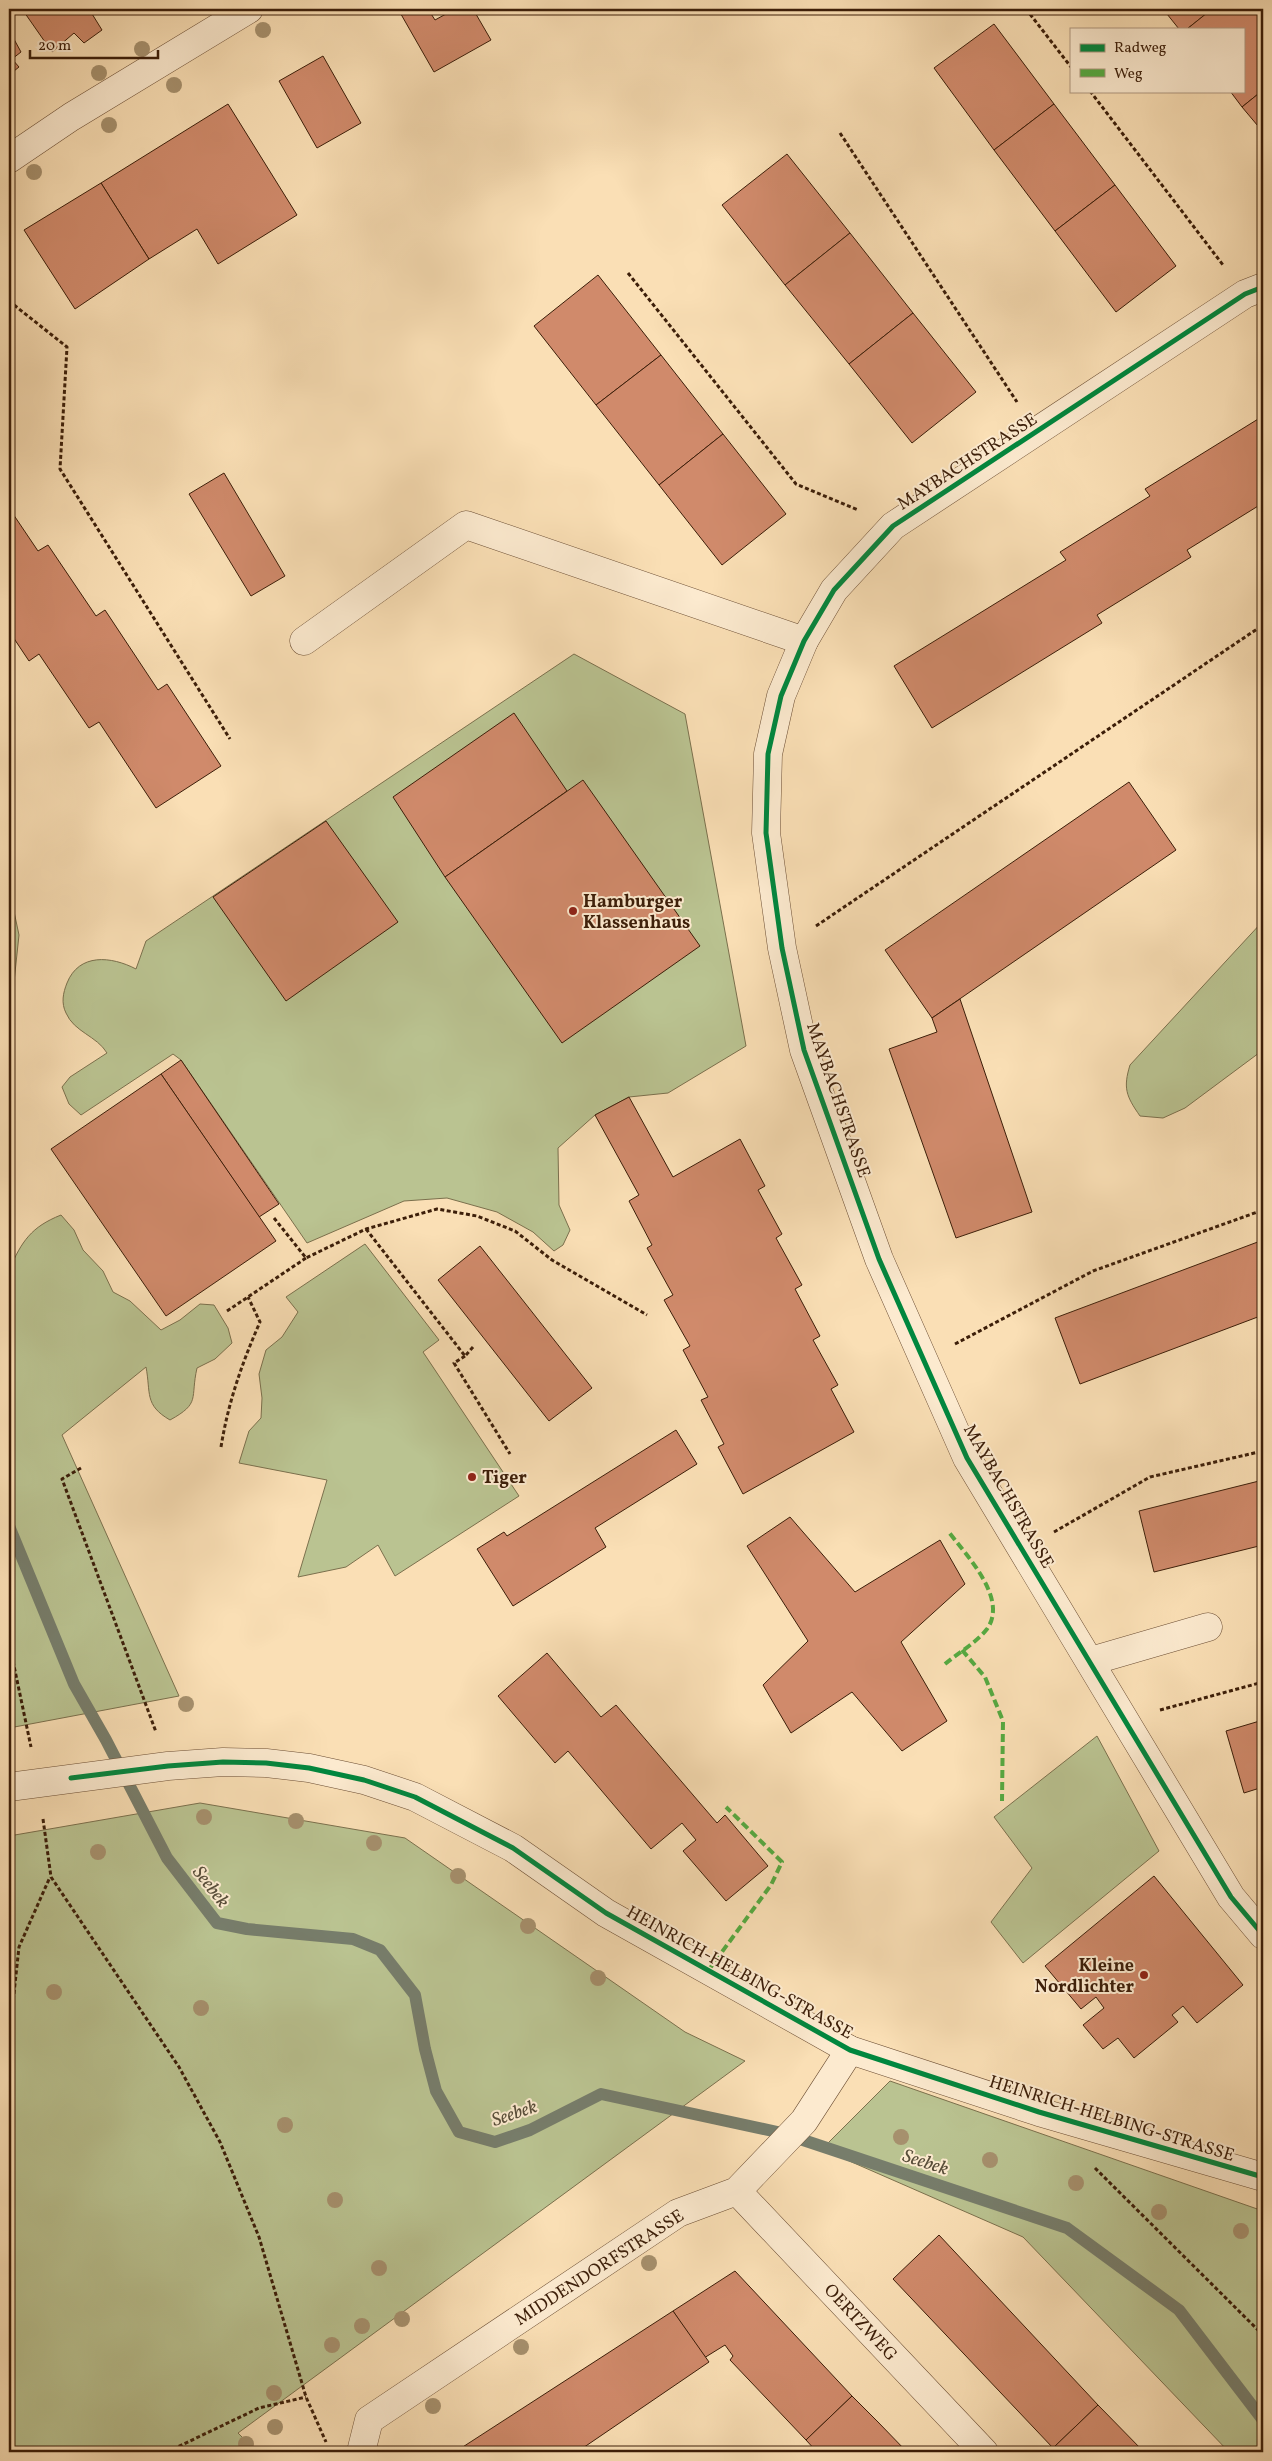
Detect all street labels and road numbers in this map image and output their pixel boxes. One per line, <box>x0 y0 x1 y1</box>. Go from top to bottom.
street label: MAYBACHSTRASSE <box>893 407 1043 517</box>
street label: MAYBACHSTRASSE <box>799 1020 876 1182</box>
street label: MAYBACHSTRASSE <box>956 1420 1059 1574</box>
street label: HEINRICH-HELBING-STRASSE <box>621 1900 857 2046</box>
street label: HEINRICH-HELBING-STRASSE <box>986 2070 1238 2169</box>
street label: MIDDENDORFSTRASSE <box>510 2204 689 2332</box>
street label: OERTZWEG <box>817 2279 902 2367</box>

